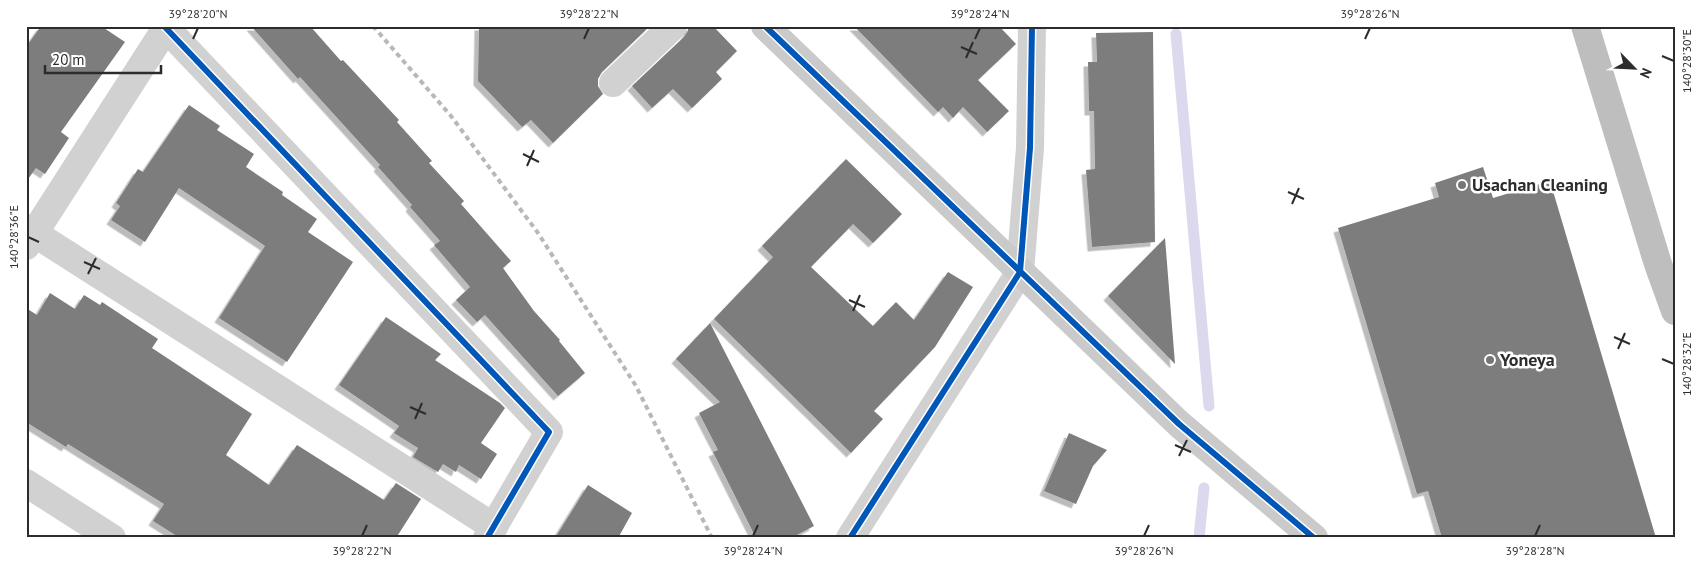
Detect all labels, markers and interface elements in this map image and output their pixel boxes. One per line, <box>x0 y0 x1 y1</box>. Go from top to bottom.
text: 39°28'20"N <box>168 6 228 21</box>
text: 39°28'22"N <box>559 6 619 21</box>
text: 39°28'24"N <box>950 6 1010 21</box>
text: 39°28'26"N <box>1340 6 1400 21</box>
text: 140°28'30"E <box>1679 29 1694 93</box>
scale bar <box>45 42 161 74</box>
north arrow <box>1608 42 1658 92</box>
text: 20 m <box>52 50 85 69</box>
text: N <box>1636 65 1656 81</box>
place label: Usachan Cleaning <box>1472 173 1608 196</box>
marker: Usachan Cleaning <box>1456 179 1468 191</box>
text: 140°28'36"E <box>6 205 21 269</box>
text: 140°28'32"E <box>1679 332 1694 396</box>
place label: Yoneya <box>1499 348 1555 371</box>
marker: Yoneya <box>1484 354 1496 366</box>
text: 39°28'22"N <box>332 543 392 558</box>
text: 39°28'24"N <box>723 543 783 558</box>
text: 39°28'26"N <box>1114 543 1174 558</box>
text: 39°28'28"N <box>1505 543 1565 558</box>

